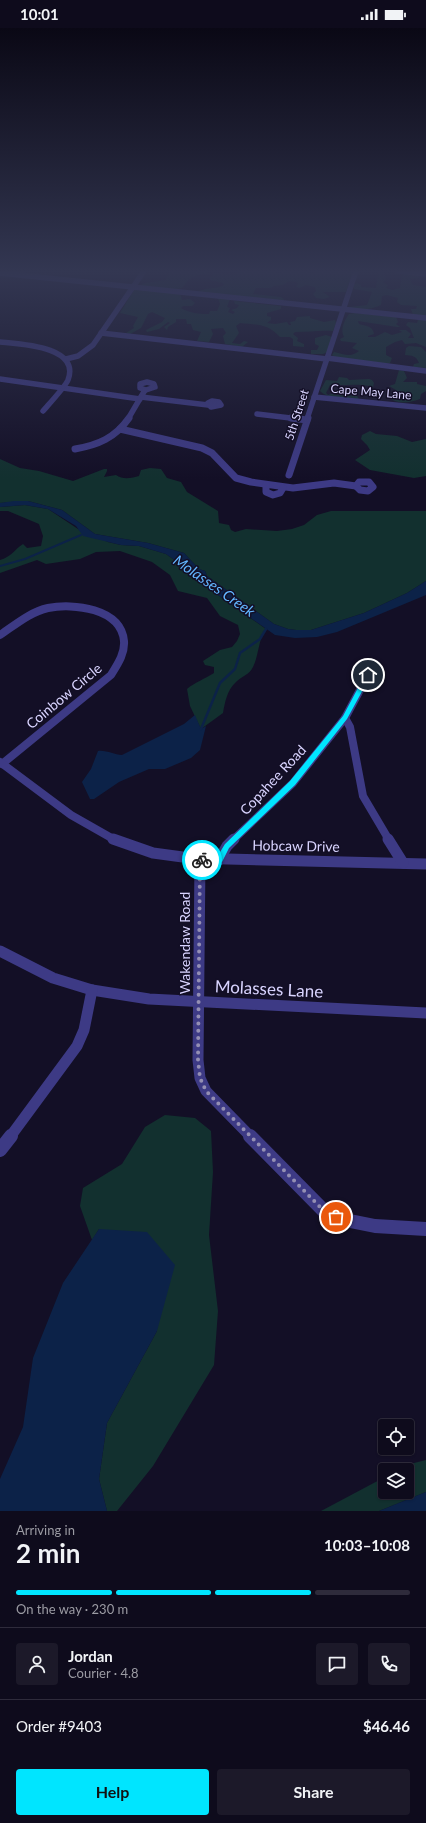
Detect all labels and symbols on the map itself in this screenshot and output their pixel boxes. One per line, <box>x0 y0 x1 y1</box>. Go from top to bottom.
street label: Cape May Lane <box>330 380 412 403</box>
street label: 5th Street <box>281 387 312 442</box>
water label: Molasses Creek <box>170 550 260 621</box>
pin <box>351 658 385 692</box>
street label: Coinbow Circle <box>23 659 105 732</box>
street label: Copahee Road <box>236 741 309 818</box>
street label: Hobcaw Drive <box>252 836 340 855</box>
courier <box>182 840 222 880</box>
street label: Wakendaw Road <box>176 892 193 994</box>
street label: Molasses Lane <box>214 975 324 1002</box>
pin <box>319 1200 353 1234</box>

